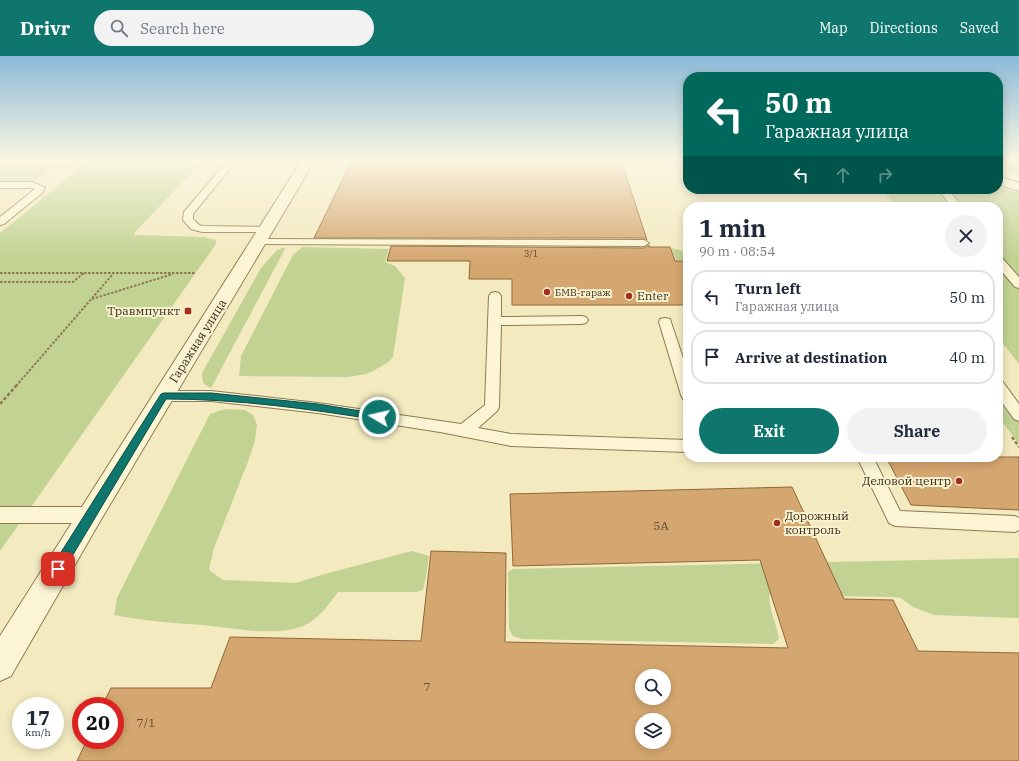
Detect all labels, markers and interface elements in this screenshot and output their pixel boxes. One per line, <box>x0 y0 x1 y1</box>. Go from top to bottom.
search box <box>94 10 374 46</box>
text: Drivr <box>20 16 70 40</box>
icon: search <box>108 17 130 39</box>
text: Search here <box>140 19 225 38</box>
text: Map <box>819 19 848 37</box>
text: Directions <box>870 19 938 37</box>
text: Saved <box>960 19 999 37</box>
text: 50 m <box>765 84 832 121</box>
icon: left <box>699 88 751 140</box>
text: Гаражная улица <box>765 120 909 143</box>
icon: left <box>790 164 812 186</box>
icon: ahead <box>832 164 854 186</box>
icon: right <box>874 164 896 186</box>
text: 1 min <box>699 212 766 244</box>
button: close <box>945 215 987 257</box>
text: 90 m · 08:54 <box>699 243 775 260</box>
house number: 3/1 <box>524 248 538 259</box>
text: Turn left <box>735 279 801 298</box>
place label: БМВ-гараж <box>555 286 611 299</box>
icon: left <box>701 286 723 308</box>
marker: БМВ-гараж <box>542 287 552 297</box>
place label: Enter <box>637 288 669 303</box>
text: 50 m <box>949 288 985 307</box>
marker: Enter <box>624 291 634 301</box>
street label: Гаражная улица <box>166 296 230 385</box>
text: Гаражная улица <box>735 298 839 315</box>
place label: Травмпункт <box>107 303 180 318</box>
marker: Травмпункт <box>183 306 193 316</box>
icon: arrive <box>701 346 723 368</box>
text: Arrive at destination <box>735 348 887 367</box>
text: 40 m <box>949 348 985 367</box>
position arrow <box>358 396 400 438</box>
button: Exit <box>699 408 839 454</box>
button: Share <box>847 408 987 454</box>
place label: Деловой центр <box>862 473 951 488</box>
marker: Деловой центр <box>954 476 964 486</box>
place label: Дорожный контроль <box>785 508 849 537</box>
house number: 5А <box>653 518 669 533</box>
marker: Дорожный контроль <box>772 518 782 528</box>
pin <box>41 552 75 586</box>
icon: arrive <box>47 558 69 580</box>
map controls <box>635 669 671 749</box>
button: search <box>635 669 671 705</box>
house number: 7 <box>423 679 431 694</box>
speed limit sign: 20 <box>72 697 124 749</box>
text: 17 <box>26 704 50 731</box>
button: layers <box>635 713 671 749</box>
house number: 7/1 <box>137 715 155 730</box>
text: km/h <box>25 726 51 739</box>

